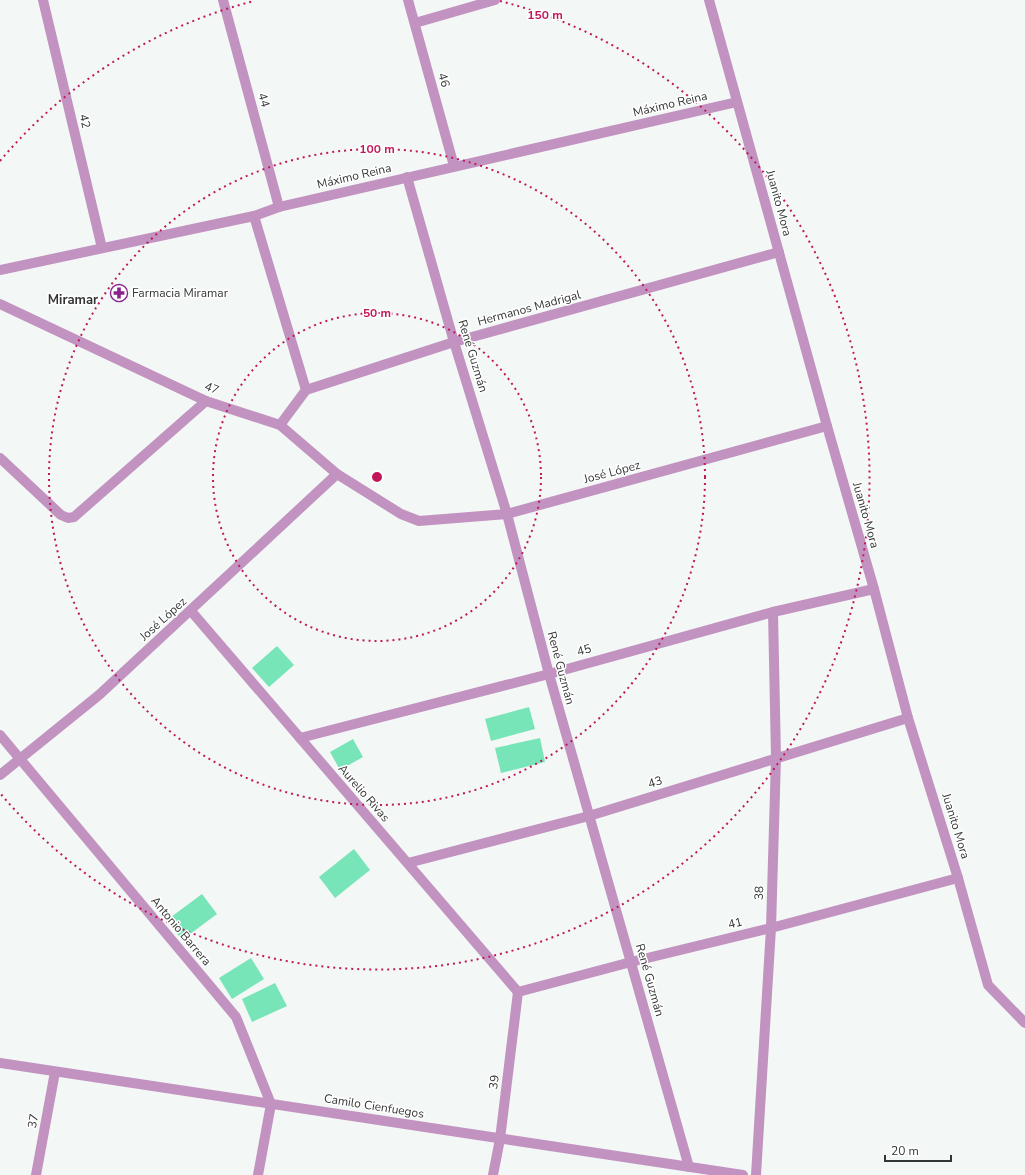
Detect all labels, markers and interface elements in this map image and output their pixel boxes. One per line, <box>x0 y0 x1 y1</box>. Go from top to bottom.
text: 150 m <box>527 7 563 23</box>
street label: 46 <box>434 71 454 89</box>
street label: Máximo Reina <box>631 88 709 120</box>
street label: 44 <box>254 91 274 109</box>
street label: 42 <box>76 112 94 130</box>
text: 100 m <box>359 141 395 157</box>
street label: Máximo Reina <box>315 160 393 192</box>
street label: Juanito Mora <box>762 167 796 238</box>
pharmacy icon: Farmacia Miramar <box>109 283 129 303</box>
place label: Farmacia Miramar <box>132 285 229 301</box>
street label: Hermanos Madrigal <box>476 286 583 330</box>
district label: Miramar <box>48 291 99 309</box>
text: 50 m <box>363 305 391 321</box>
street label: René Guzmán <box>454 318 492 394</box>
street label: 47 <box>202 378 222 398</box>
street label: José López <box>581 457 642 487</box>
centre of rings <box>370 470 384 484</box>
street label: Juanito Mora <box>849 479 883 550</box>
street label: José López <box>135 593 190 645</box>
street label: René Guzmán <box>544 630 578 706</box>
street label: 45 <box>575 640 593 660</box>
street label: Aurelio Rivas <box>335 761 394 825</box>
street label: 43 <box>646 772 664 792</box>
street label: Juanito Mora <box>938 790 974 861</box>
street label: 38 <box>751 886 767 900</box>
street label: Antonio Barrera <box>147 893 215 969</box>
street label: 41 <box>726 913 744 933</box>
street label: René Guzmán <box>632 942 668 1018</box>
street label: 39 <box>485 1074 503 1090</box>
street label: Camilo Cienfuegos <box>323 1090 425 1122</box>
street label: 37 <box>24 1113 42 1129</box>
scale bar <box>885 1137 951 1163</box>
text: 20 m <box>891 1143 919 1159</box>

